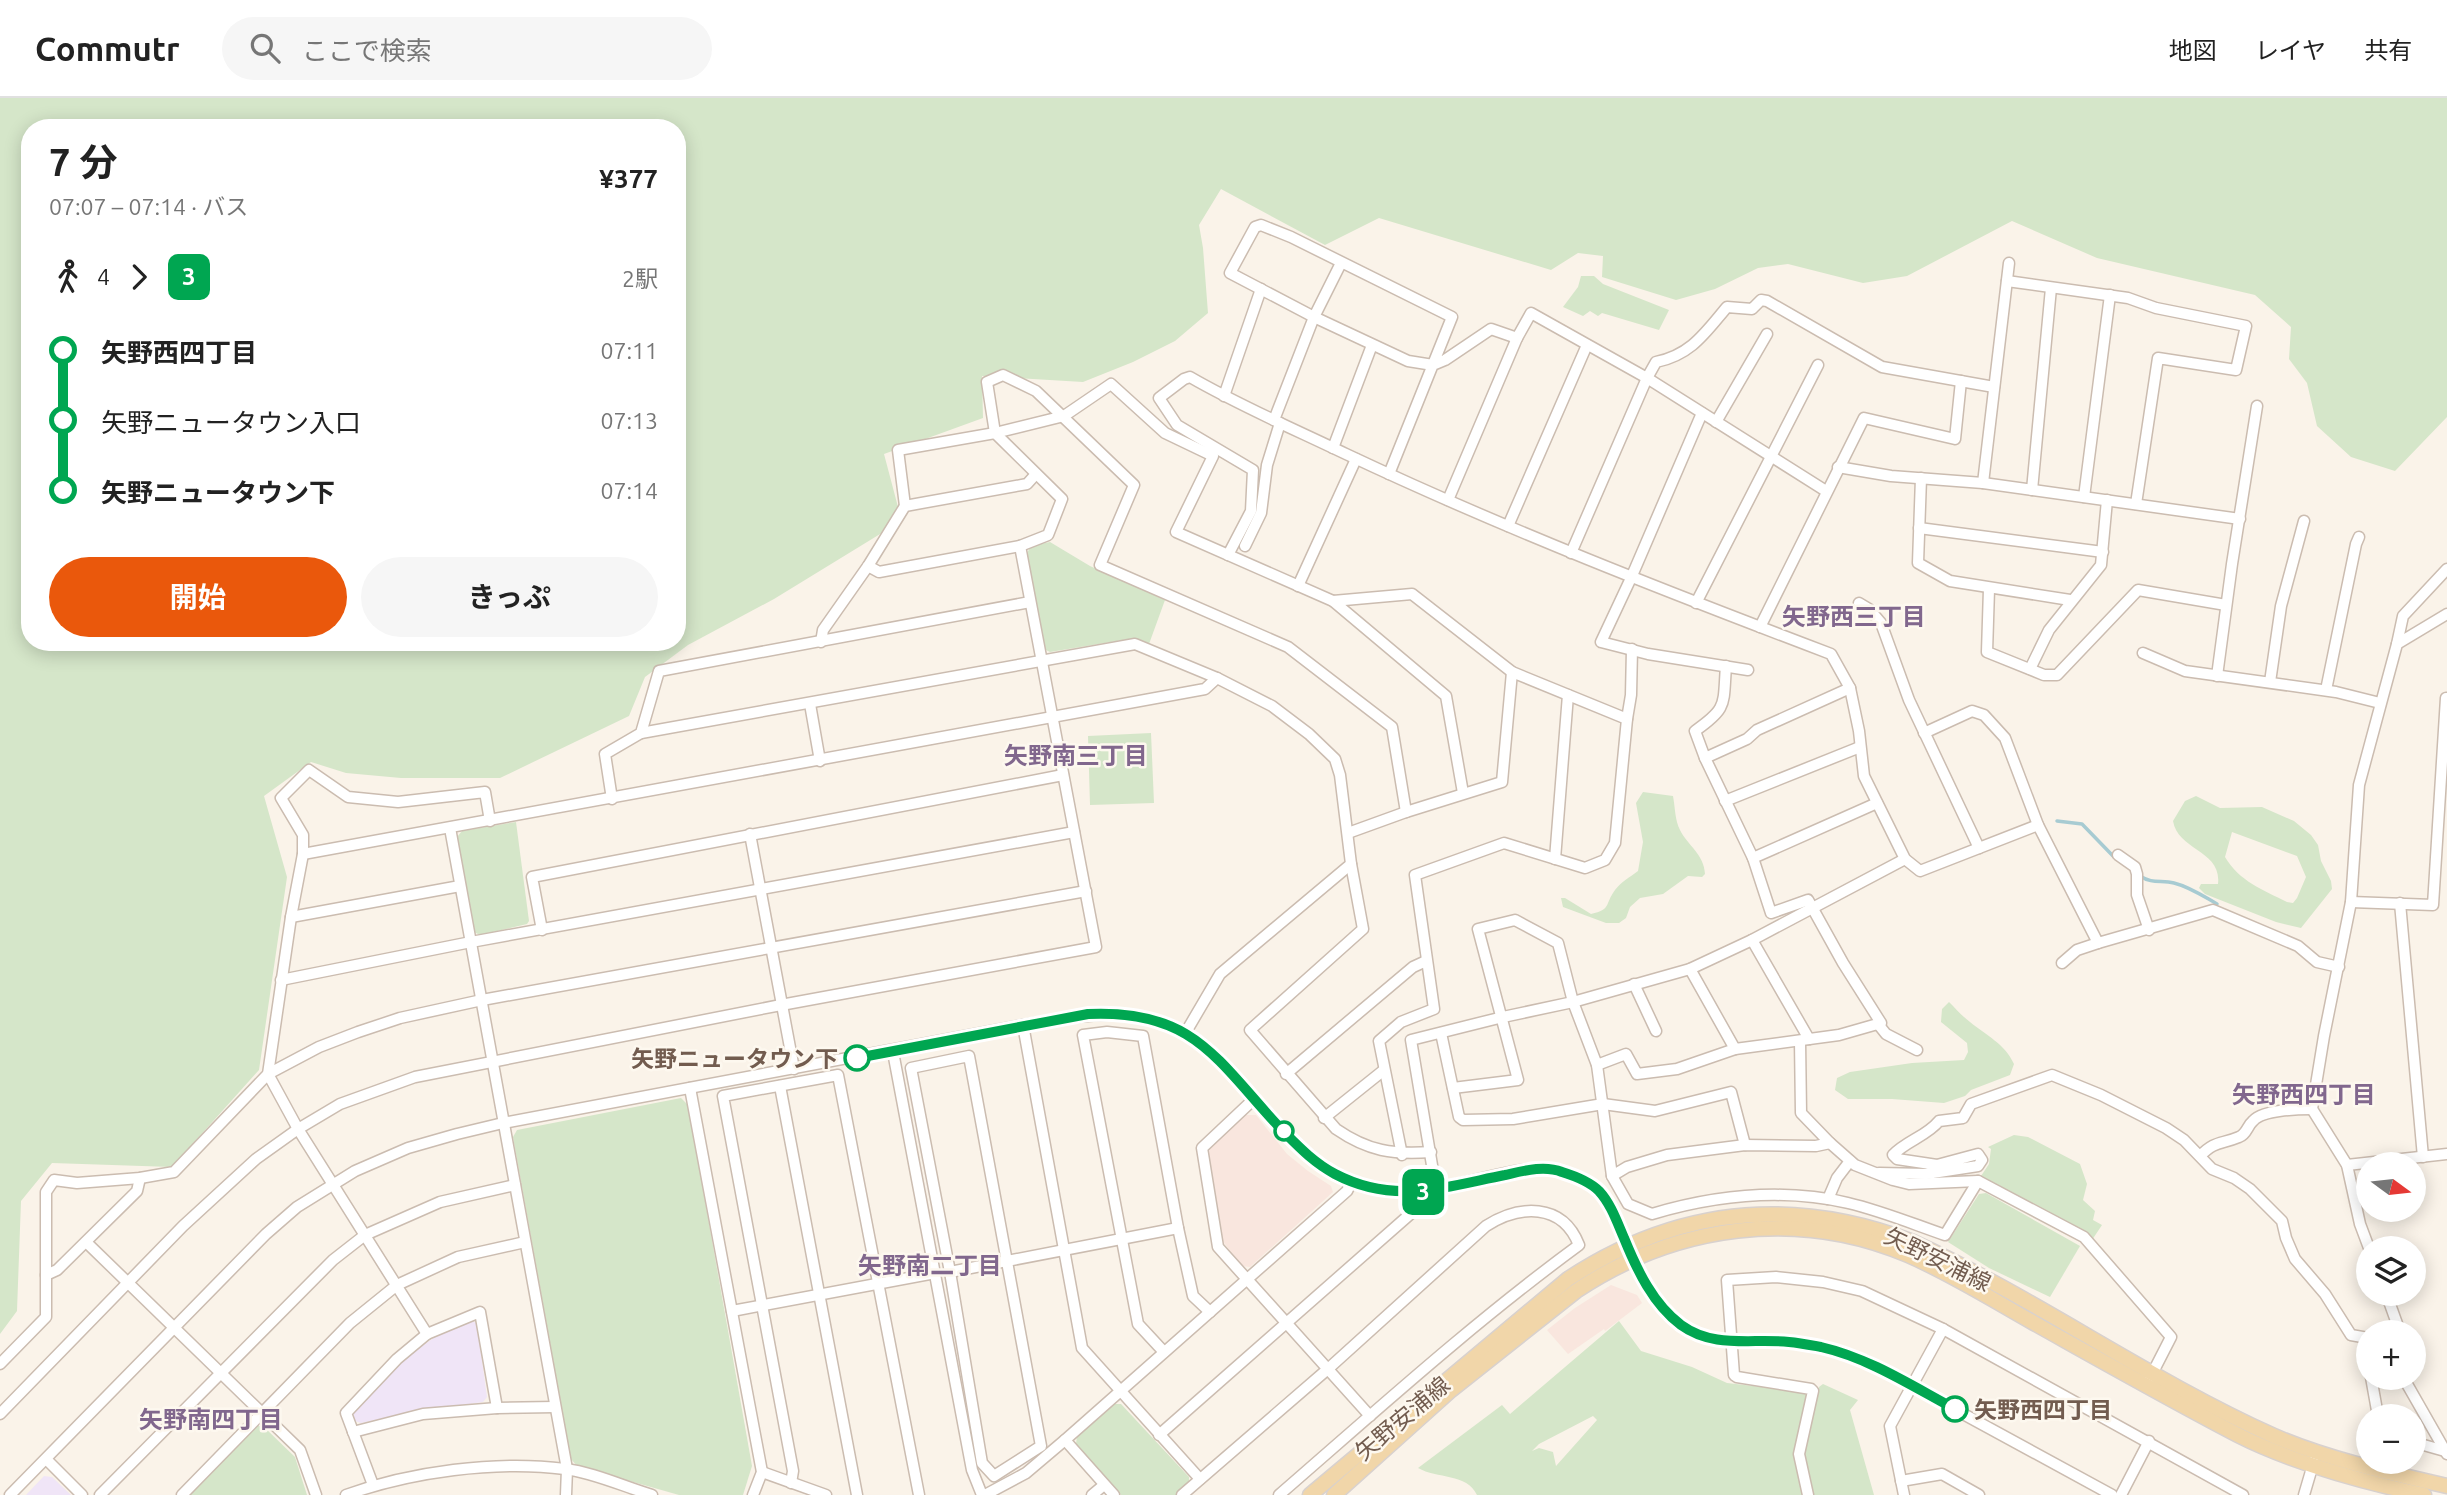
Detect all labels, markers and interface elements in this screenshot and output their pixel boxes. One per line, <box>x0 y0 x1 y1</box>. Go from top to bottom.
search box <box>222 17 712 80</box>
icon: search <box>246 29 284 67</box>
text: Commutr <box>35 30 180 67</box>
text: ここで検索 <box>302 36 432 65</box>
text: 地図 <box>2169 37 2217 64</box>
text: レイヤ <box>2255 37 2326 64</box>
text: 共有 <box>2364 37 2412 64</box>
text: 7 分 <box>49 141 117 183</box>
text: ¥377 <box>599 164 658 193</box>
text: 07:07 – 07:14 · バス <box>49 194 248 219</box>
icon: walk <box>49 258 87 296</box>
icon: forward <box>120 258 158 296</box>
text: 3 <box>182 263 196 290</box>
text: 4 <box>97 264 110 289</box>
text: 2駅 <box>622 266 658 291</box>
text: 矢野西四丁目 <box>101 338 257 367</box>
text: 07:11 <box>600 338 658 363</box>
text: 矢野ニュータウン入口 <box>101 408 361 437</box>
text: 07:13 <box>600 408 658 433</box>
text: 矢野ニュータウン下 <box>101 478 335 507</box>
text: 07:14 <box>600 478 658 503</box>
button: 開始 <box>49 557 347 637</box>
button: きっぷ <box>361 557 658 637</box>
district label: 矢野西三丁目 <box>1782 603 1926 630</box>
district label: 矢野南三丁目 <box>1004 742 1148 769</box>
marker: 矢野ニュータウン下 <box>844 1045 870 1071</box>
place label: 矢野ニュータウン下 <box>631 1046 838 1071</box>
district label: 矢野西四丁目 <box>2232 1081 2376 1108</box>
unlabelled marker <box>1274 1121 1294 1141</box>
north arrow <box>2356 1152 2426 1222</box>
map controls <box>2356 1152 2426 1474</box>
line badge: 3 <box>1400 1169 1446 1215</box>
text: 3 <box>1416 1178 1430 1205</box>
street label: 矢野安浦線 <box>1881 1223 1995 1295</box>
button: layers <box>2356 1236 2426 1306</box>
district label: 矢野南二丁目 <box>858 1252 1002 1279</box>
button: + <box>2356 1320 2426 1390</box>
street label: 矢野安浦線 <box>1350 1371 1454 1465</box>
marker: 矢野西四丁目 <box>1942 1396 1968 1422</box>
place label: 矢野西四丁目 <box>1974 1397 2112 1422</box>
button: − <box>2356 1404 2426 1474</box>
district label: 矢野南四丁目 <box>139 1406 283 1433</box>

